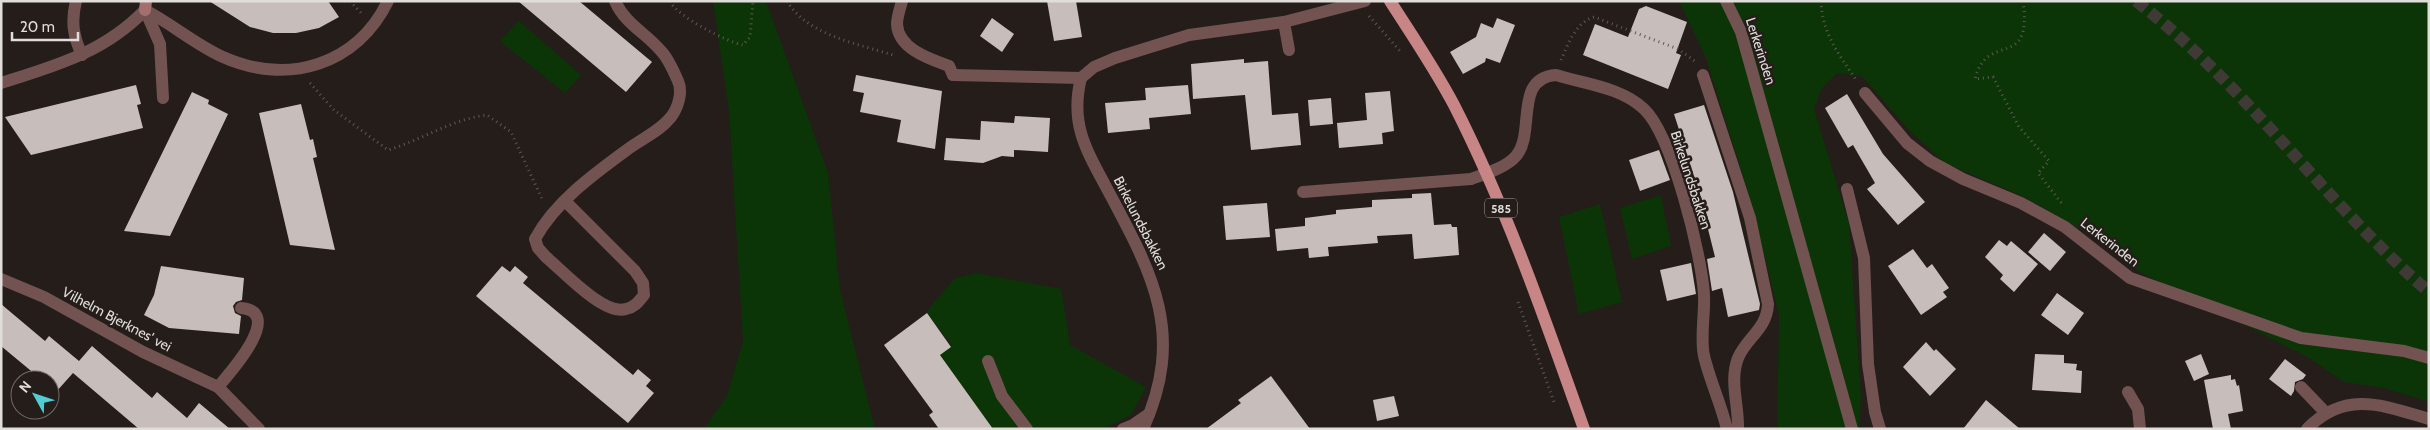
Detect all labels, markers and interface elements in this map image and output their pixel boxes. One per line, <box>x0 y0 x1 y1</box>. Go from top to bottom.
scale bar <box>12 10 79 42</box>
street label: Lerkerinden <box>1742 15 1780 87</box>
text: 20 m <box>20 18 55 36</box>
street label: Birkelundsbakken <box>1667 128 1715 232</box>
street label: Birkelundsbakken <box>1110 173 1172 273</box>
road number: 585 <box>1485 198 1517 218</box>
street label: Lerkerinden <box>2077 213 2143 271</box>
street label: Vilhelm Bjerknes' vei <box>59 283 175 355</box>
north arrow <box>10 370 60 420</box>
text: N <box>15 377 35 396</box>

